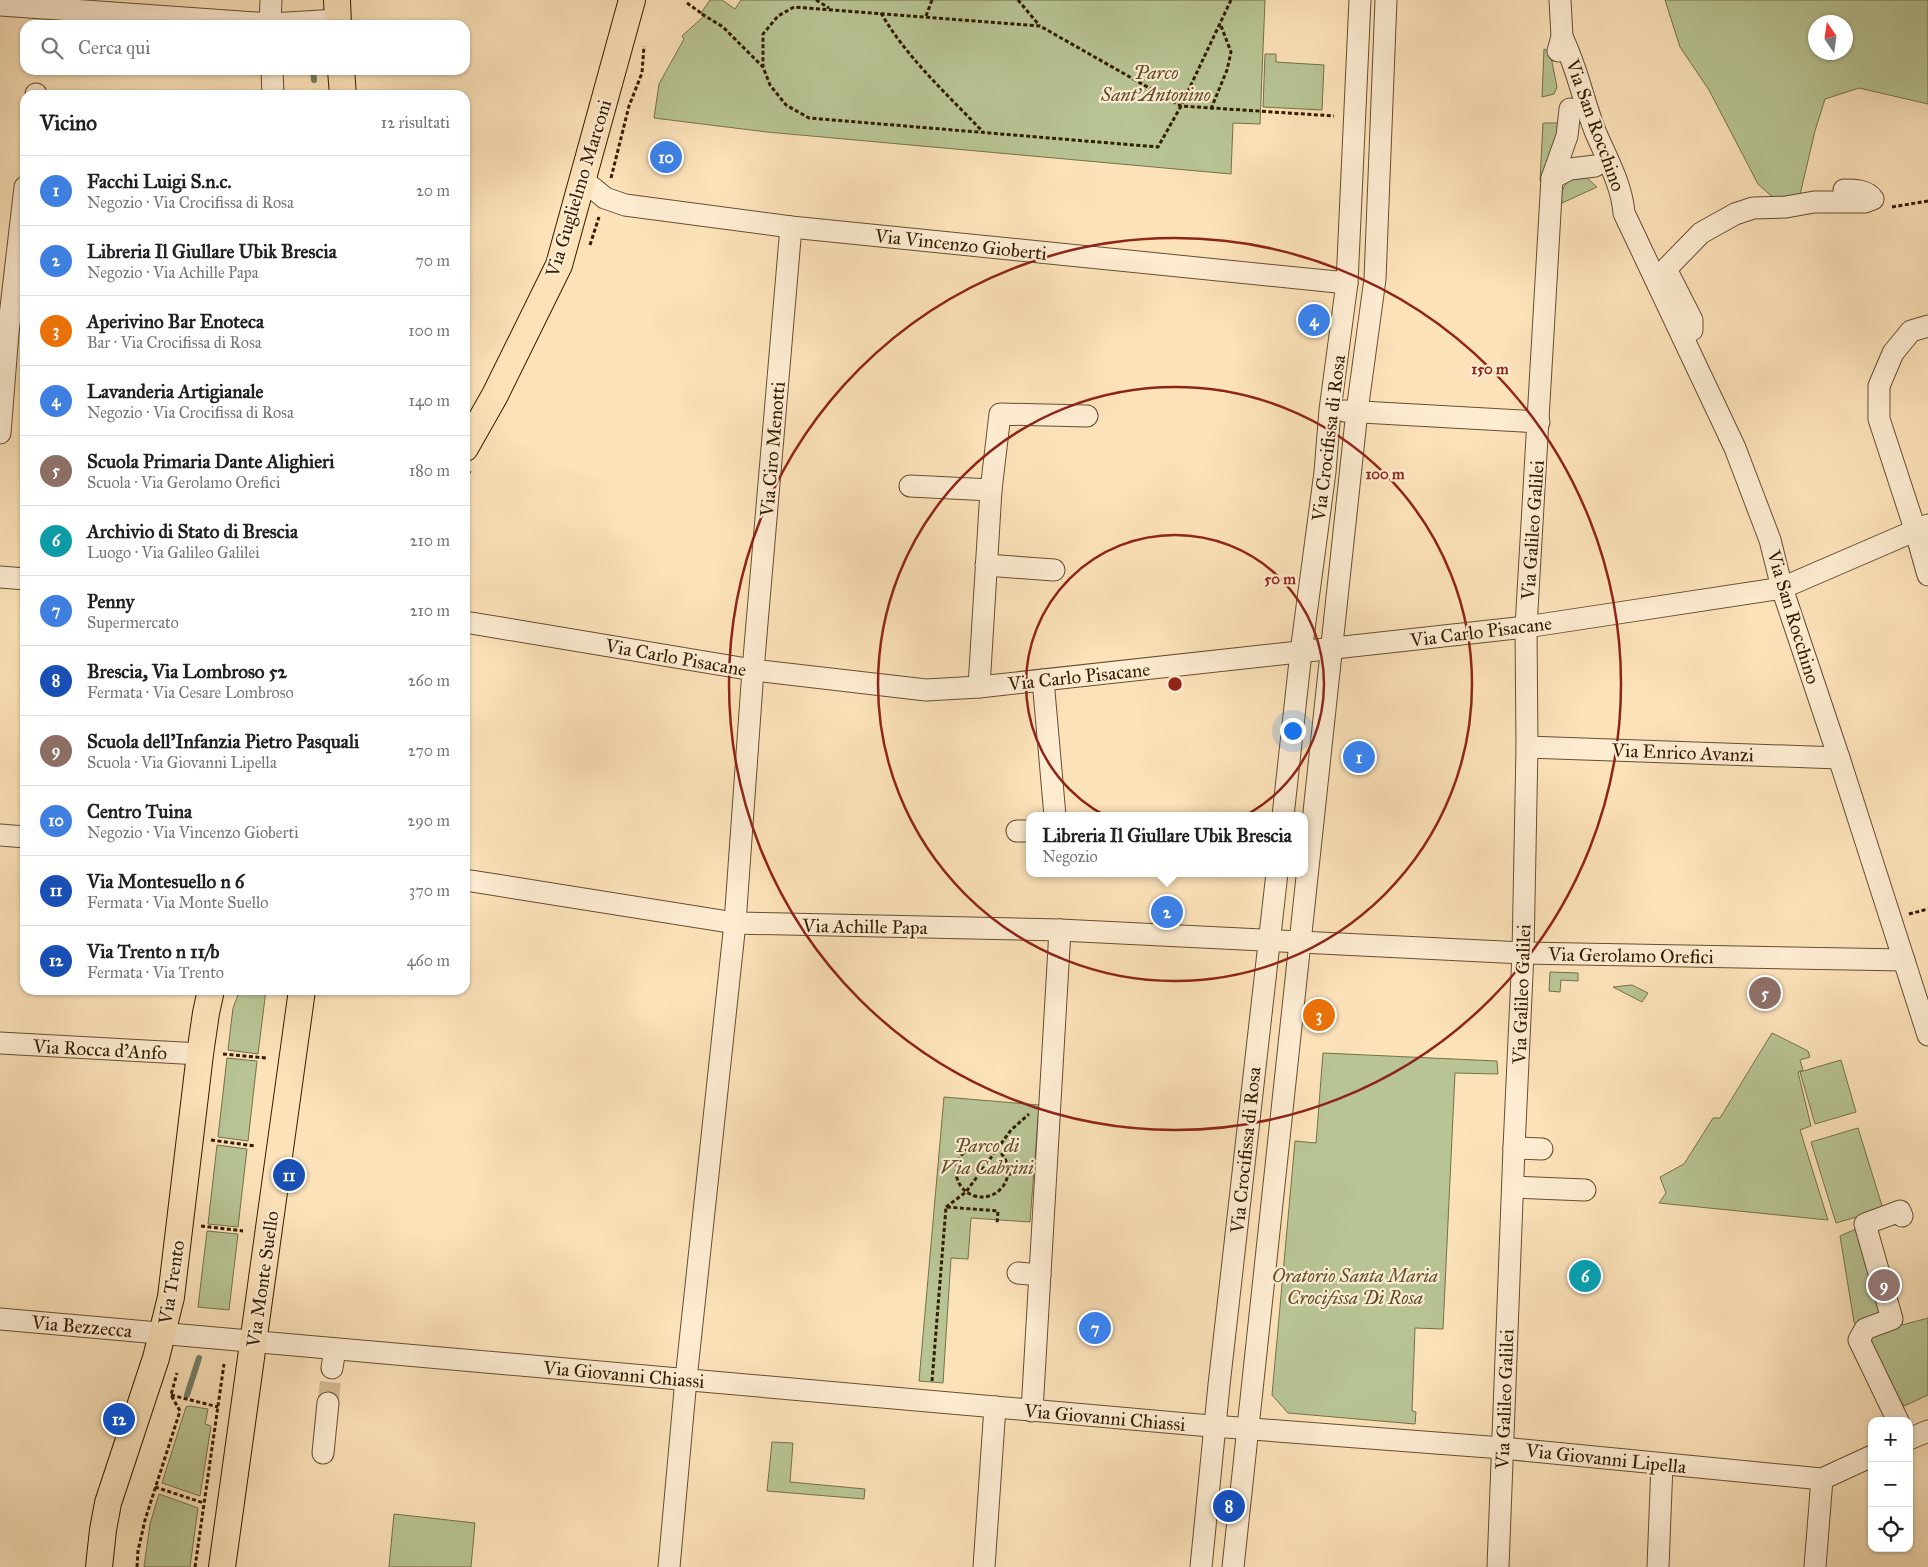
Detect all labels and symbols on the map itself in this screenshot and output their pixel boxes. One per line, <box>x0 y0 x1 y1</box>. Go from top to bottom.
north arrow <box>1808 15 1853 60</box>
street label: Via San Rocchino <box>1561 55 1630 194</box>
park label: Parco Sant'Antonino <box>1100 61 1211 106</box>
street label: Via Guglielmo Marconi <box>540 97 617 281</box>
pin: 10 <box>650 138 682 176</box>
street label: Via Vincenzo Gioberti <box>873 224 1048 265</box>
pin: 4 <box>1298 301 1330 339</box>
street label: Via Crocifissa di Rosa <box>1307 353 1350 523</box>
text: 150 m <box>1471 360 1509 378</box>
street label: Via Ciro Menotti <box>755 381 790 519</box>
street label: Via Galileo Galilei <box>1516 459 1549 602</box>
text: 100 m <box>1365 465 1405 483</box>
street label: Via San Rocchino <box>1762 547 1825 687</box>
text: 50 m <box>1264 570 1296 588</box>
street label: Via Carlo Pisacane <box>1408 611 1553 652</box>
street label: Via Carlo Pisacane <box>603 634 748 681</box>
street label: Via Carlo Pisacane <box>1006 658 1151 695</box>
centre of rings <box>1166 675 1184 693</box>
your location <box>1280 718 1306 744</box>
pin: 1 <box>1343 738 1375 776</box>
street label: Via Enrico Avanzi <box>1611 738 1754 766</box>
pin: 2 <box>1151 893 1183 931</box>
street label: Via Achille Papa <box>801 914 929 939</box>
street label: Via Galileo Galilei <box>1508 924 1535 1065</box>
street label: Via Gerolamo Orefici <box>1547 943 1714 968</box>
pin: 5 <box>1749 974 1781 1012</box>
pin: 3 <box>1303 996 1335 1034</box>
street label: Via Rocca d'Anfo <box>31 1034 168 1065</box>
street label: Via Crocifissa di Rosa <box>1225 1065 1266 1235</box>
park label: Parco di Via Cabrini <box>940 1134 1034 1179</box>
pin: 11 <box>273 1156 305 1194</box>
street label: Via Monte Suello <box>241 1209 283 1350</box>
street label: Via Trento <box>153 1238 190 1327</box>
pin: 6 <box>1569 1257 1601 1295</box>
park label: Oratorio Santa Maria Crocifissa Di Rosa <box>1272 1264 1438 1309</box>
pin: 9 <box>1868 1266 1900 1304</box>
pin: 7 <box>1079 1309 1111 1347</box>
street label: Via Bezzecca <box>30 1311 134 1342</box>
street label: Via Galileo Galilei <box>1491 1329 1518 1470</box>
street label: Via Giovanni Chiassi <box>541 1356 706 1393</box>
street label: Via Giovanni Chiassi <box>1022 1399 1187 1436</box>
pin: 12 <box>103 1400 135 1438</box>
street label: Via Giovanni Lipella <box>1524 1439 1688 1478</box>
pin: 8 <box>1213 1487 1245 1525</box>

